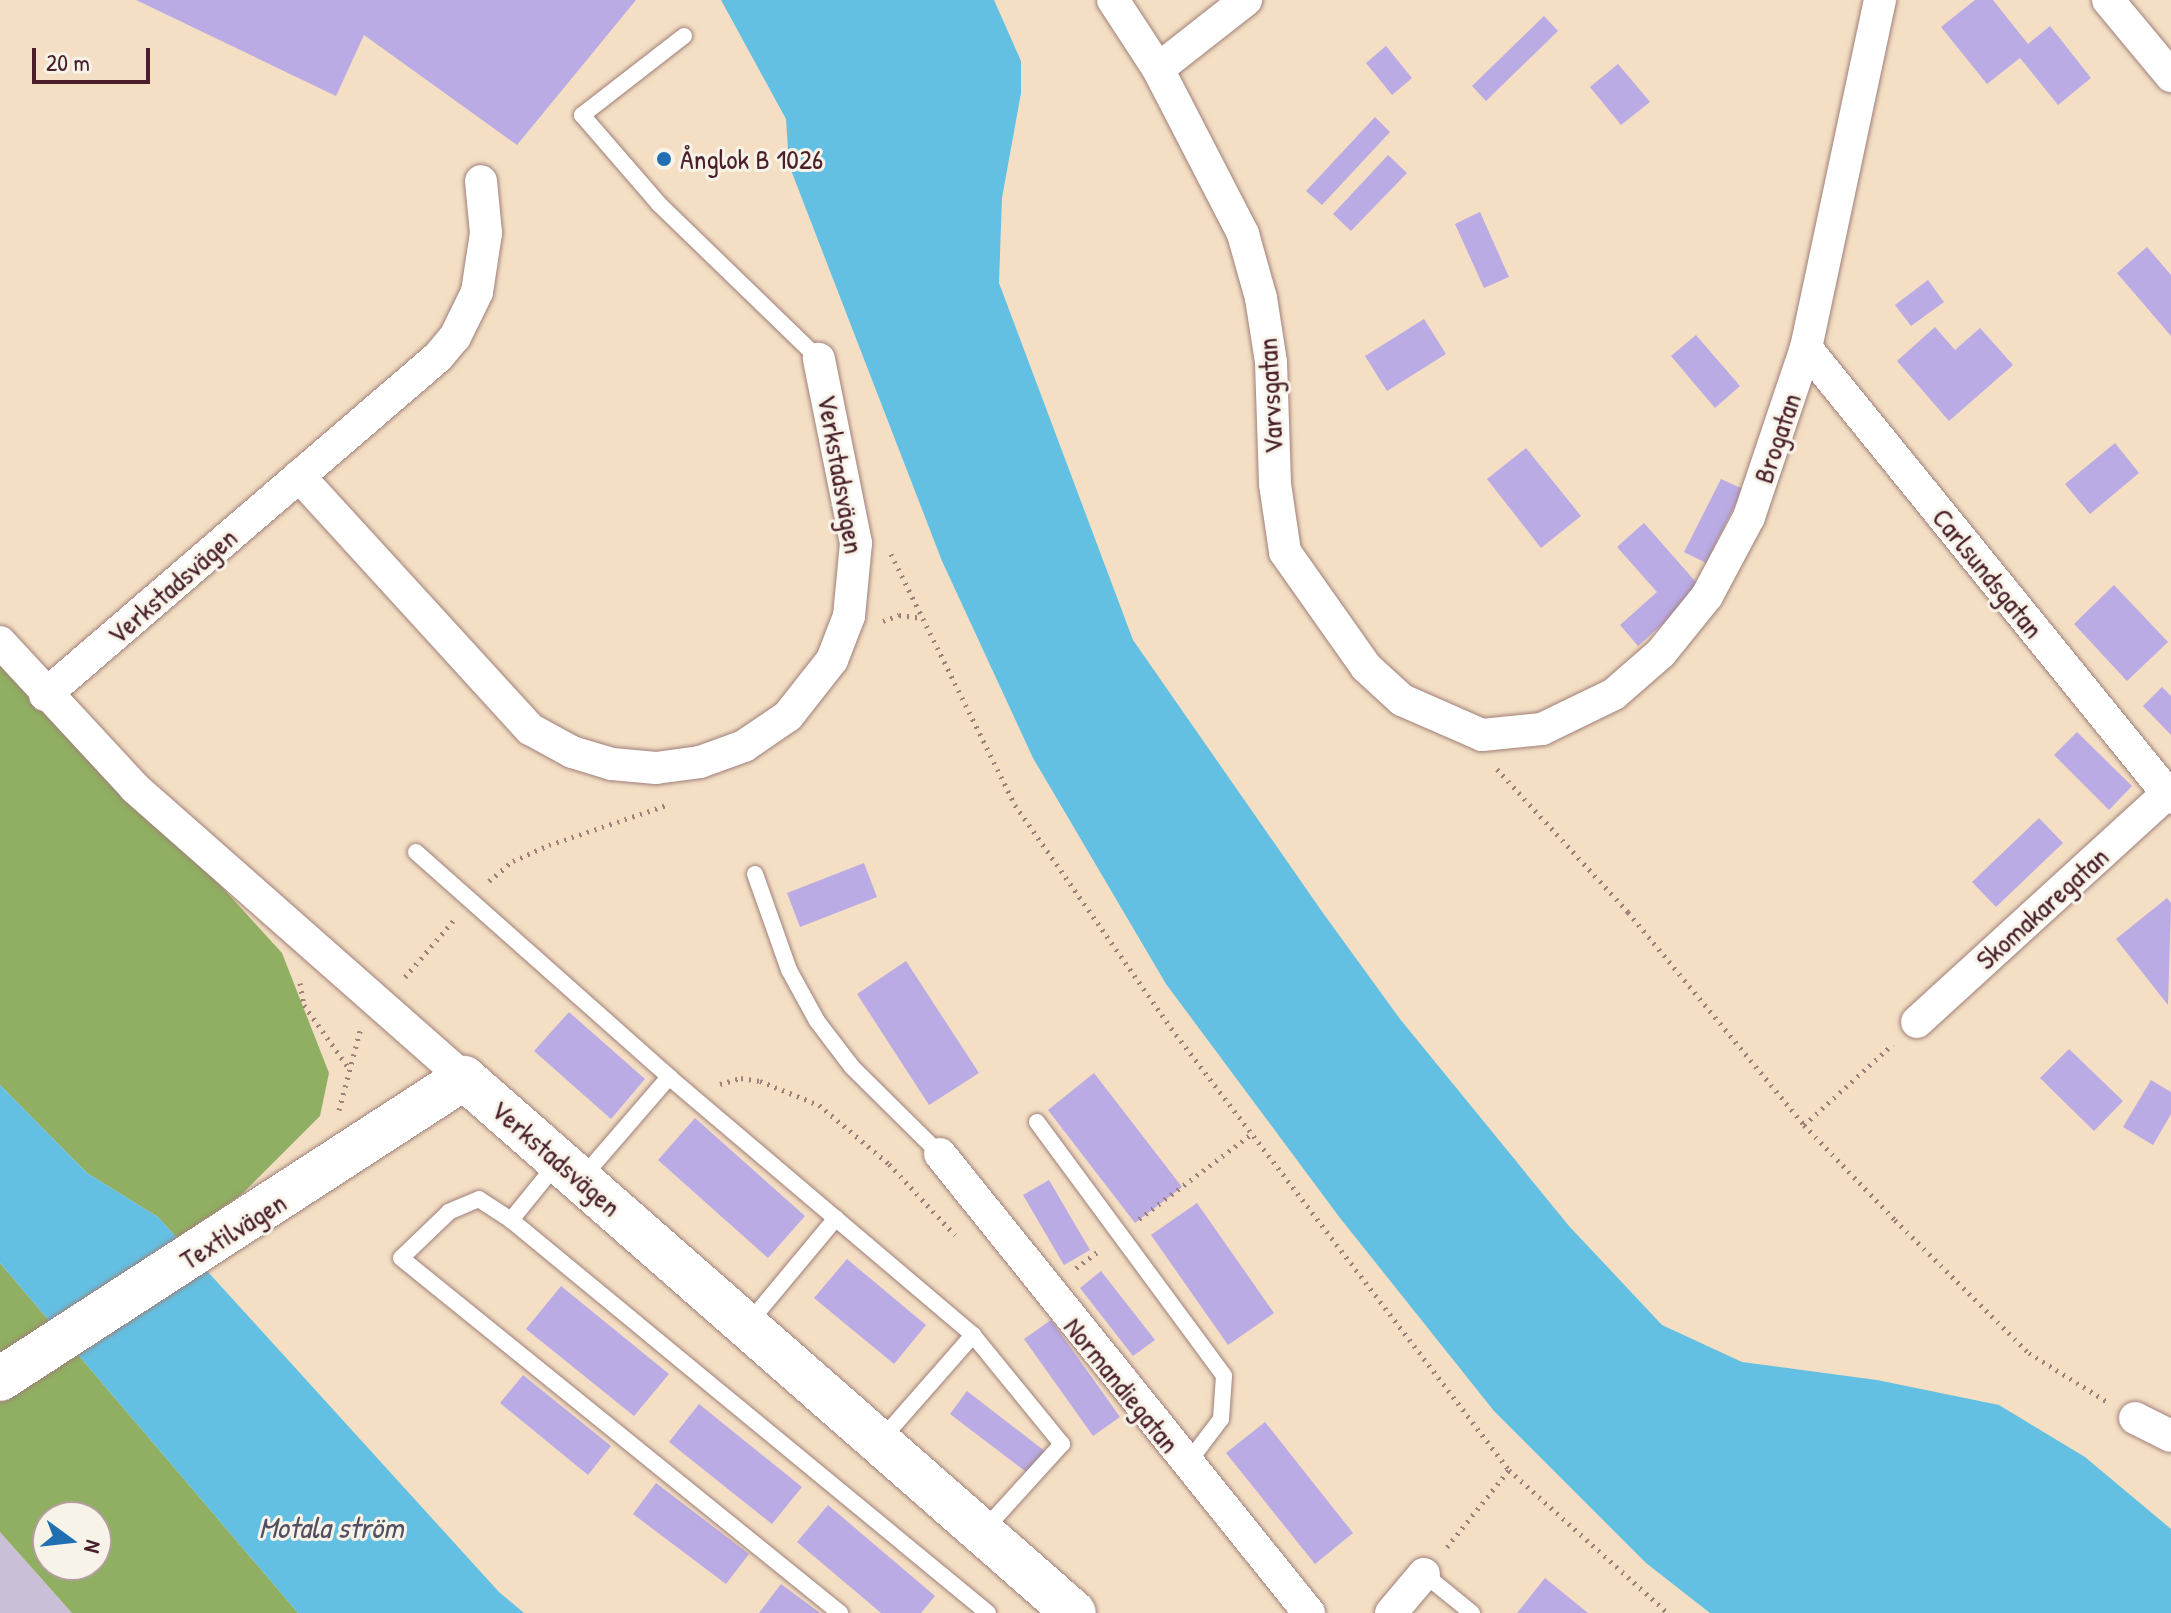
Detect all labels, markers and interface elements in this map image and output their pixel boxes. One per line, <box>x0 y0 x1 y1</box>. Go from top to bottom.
scale bar <box>36 32 154 82</box>
text: 20 m <box>46 46 90 78</box>
place label: Ånglok B 1026 <box>680 142 823 176</box>
marker: Ånglok B 1026 <box>655 150 673 168</box>
street label: Varvsgatan <box>1250 337 1290 455</box>
street label: Brogatan <box>1746 389 1808 487</box>
street label: Verkstadsvägen <box>810 392 872 556</box>
street label: Carlsundsgatan <box>1925 501 2051 645</box>
street label: Verkstadsvägen <box>100 521 244 651</box>
street label: Skomakaregatan <box>1969 840 2115 976</box>
street label: Verkstadsvägen <box>484 1093 628 1223</box>
street label: Textilvägen <box>174 1185 292 1277</box>
street label: Normandiegatan <box>1057 1310 1187 1460</box>
north arrow <box>32 1501 112 1581</box>
water label: Motala ström <box>259 1509 403 1545</box>
text: N <box>77 1537 109 1556</box>

